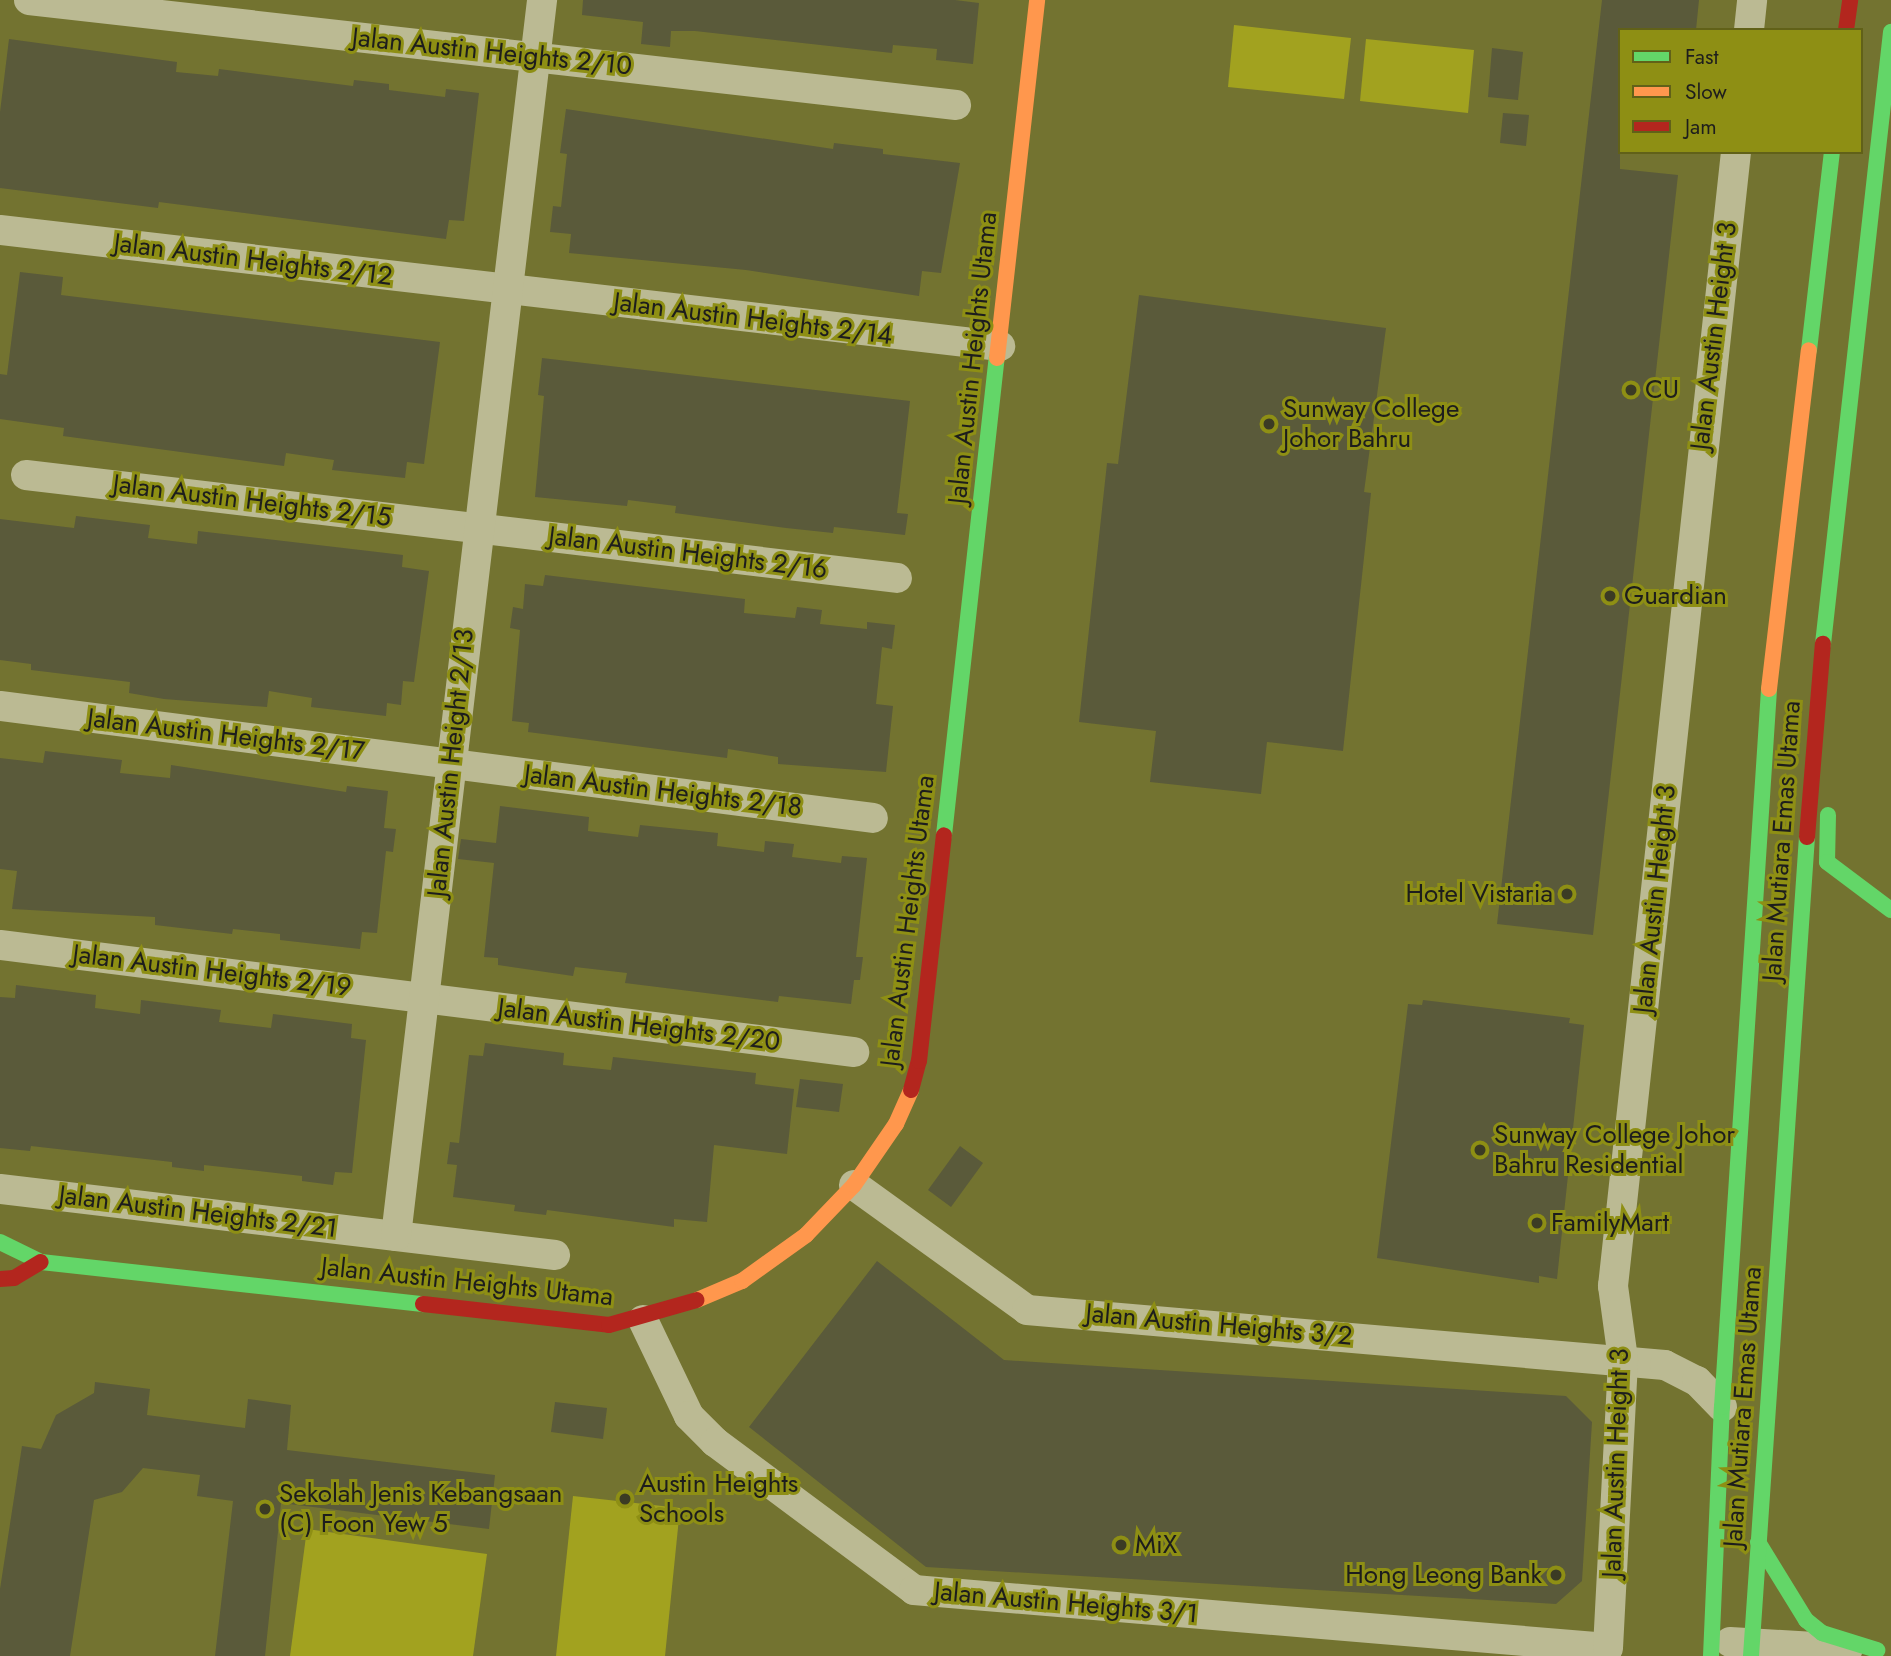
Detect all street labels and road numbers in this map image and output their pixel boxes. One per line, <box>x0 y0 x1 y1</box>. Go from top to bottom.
street label: Jalan Austin Heights 2/10 <box>351 22 633 82</box>
street label: Jalan Austin Heights Utama <box>942 210 1004 506</box>
street label: Jalan Austin Height 3 <box>1685 220 1743 452</box>
street label: Jalan Austin Heights 2/12 <box>112 227 394 293</box>
street label: Jalan Austin Heights 2/14 <box>612 286 894 352</box>
street label: Jalan Austin Heights 2/15 <box>111 468 393 534</box>
street label: Jalan Austin Heights 2/16 <box>547 520 829 586</box>
street label: Jalan Austin Height 2/13 <box>421 627 481 899</box>
street label: Jalan Mutiara Emas Utama <box>1757 700 1807 982</box>
street label: Jalan Austin Heights 2/17 <box>86 703 366 767</box>
street label: Jalan Austin Heights 2/18 <box>522 758 804 824</box>
street label: Jalan Austin Heights Utama <box>875 773 941 1069</box>
street label: Jalan Austin Height 3 <box>1627 783 1683 1015</box>
street label: Jalan Austin Heights 2/19 <box>71 938 353 1004</box>
street label: Jalan Austin Heights 2/20 <box>496 992 782 1058</box>
street label: Jalan Austin Heights 2/21 <box>57 1179 339 1245</box>
street label: Jalan Austin Heights Utama <box>319 1251 615 1313</box>
street label: Jalan Mutiara Emas Utama <box>1718 1266 1768 1548</box>
street label: Jalan Austin Heights 3/2 <box>1084 1298 1354 1352</box>
street label: Jalan Austin Height 3 <box>1596 1348 1636 1578</box>
street label: Jalan Austin Heights 3/1 <box>933 1576 1199 1630</box>

